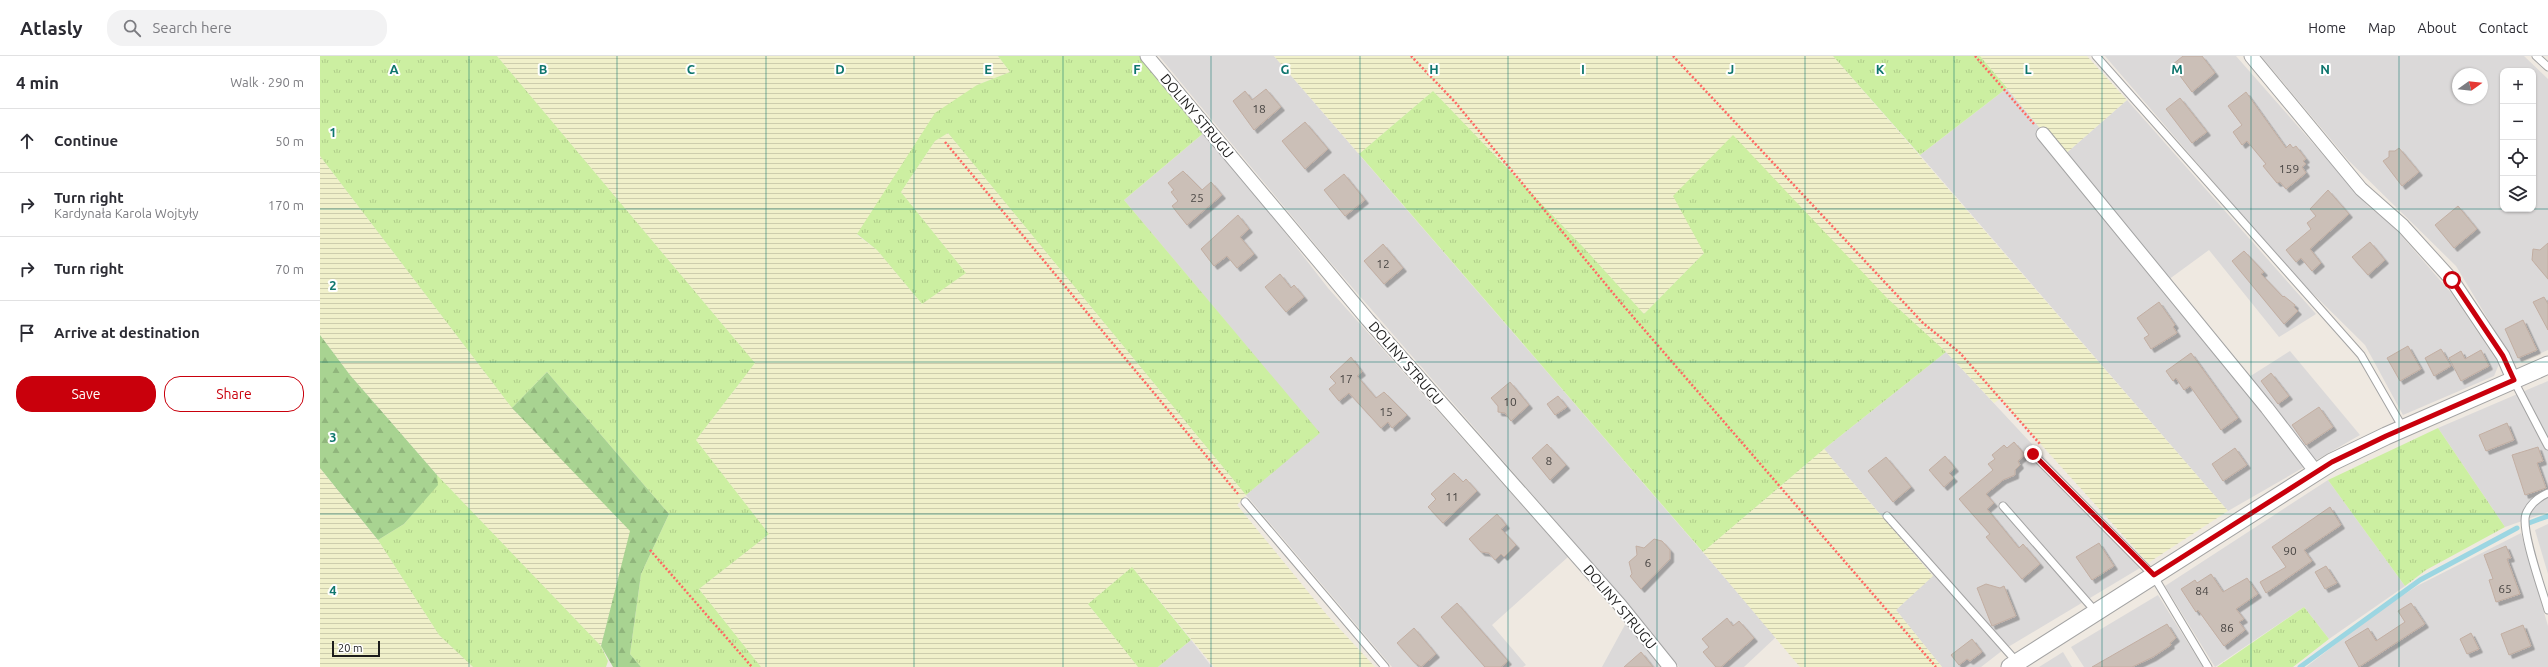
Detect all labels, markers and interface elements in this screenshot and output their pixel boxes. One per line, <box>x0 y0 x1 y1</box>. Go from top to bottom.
search box <box>107 10 387 46</box>
text: Atlasly <box>20 17 83 39</box>
icon: search <box>121 17 143 39</box>
text: Search here <box>153 19 232 36</box>
text: Home <box>2308 20 2346 36</box>
text: Map <box>2368 20 2396 36</box>
text: About <box>2418 20 2457 36</box>
text: Contact <box>2479 20 2528 36</box>
text: A <box>389 62 399 76</box>
text: B <box>539 62 548 76</box>
text: C <box>687 62 696 76</box>
text: D <box>835 62 845 76</box>
text: E <box>984 62 992 76</box>
text: F <box>1133 62 1141 76</box>
text: G <box>1281 62 1290 76</box>
text: H <box>1429 62 1439 76</box>
text: I <box>1581 62 1585 76</box>
text: J <box>1728 62 1734 76</box>
text: K <box>1876 62 1885 76</box>
text: L <box>2024 62 2032 76</box>
text: M <box>2171 62 2183 76</box>
text: N <box>2320 62 2330 76</box>
north arrow <box>2452 68 2488 104</box>
map controls <box>2500 68 2536 212</box>
button: + <box>2500 68 2536 104</box>
street label: DOLINY STRUGU <box>1157 71 1237 161</box>
text: 4 min <box>16 73 59 92</box>
text: Walk · 290 m <box>230 75 304 89</box>
house number: 18 <box>1252 102 1266 115</box>
button: − <box>2500 104 2536 140</box>
text: 1 <box>329 125 337 139</box>
icon: ahead <box>16 130 38 152</box>
text: Continue <box>54 132 118 149</box>
text: 50 m <box>275 134 304 148</box>
button: locate <box>2500 140 2536 176</box>
house number: 159 <box>2279 162 2299 175</box>
button: layers <box>2500 176 2536 212</box>
text: Turn right <box>54 189 124 206</box>
house number: 25 <box>1190 191 1204 204</box>
icon: right <box>16 194 38 216</box>
text: 170 m <box>268 198 304 212</box>
text: Kardynała Karola Wojtyły <box>54 206 199 220</box>
house number: 12 <box>1376 257 1390 270</box>
icon: right <box>16 258 38 280</box>
text: Turn right <box>54 260 124 277</box>
text: 70 m <box>275 262 304 276</box>
route start <box>2443 271 2461 289</box>
text: 2 <box>329 278 337 292</box>
street label: DOLINY STRUGU <box>1366 318 1446 408</box>
icon: arrive <box>16 322 38 344</box>
text: Arrive at destination <box>54 324 200 341</box>
house number: 17 <box>1339 372 1353 385</box>
button: Save <box>16 376 156 412</box>
button: Share <box>164 376 304 412</box>
house number: 10 <box>1503 395 1517 408</box>
house number: 15 <box>1379 405 1393 418</box>
text: 3 <box>329 430 337 444</box>
route end <box>2024 445 2042 463</box>
house number: 8 <box>1546 454 1553 467</box>
house number: 11 <box>1445 490 1459 503</box>
house number: 90 <box>2283 544 2297 557</box>
house number: 6 <box>1645 556 1652 569</box>
street label: DOLINY STRUGU <box>1580 562 1660 652</box>
house number: 65 <box>2498 582 2512 595</box>
text: 4 <box>329 583 337 597</box>
house number: 84 <box>2195 584 2209 597</box>
house number: 86 <box>2220 621 2234 634</box>
scale bar <box>332 639 380 658</box>
text: 20 m <box>338 642 362 654</box>

